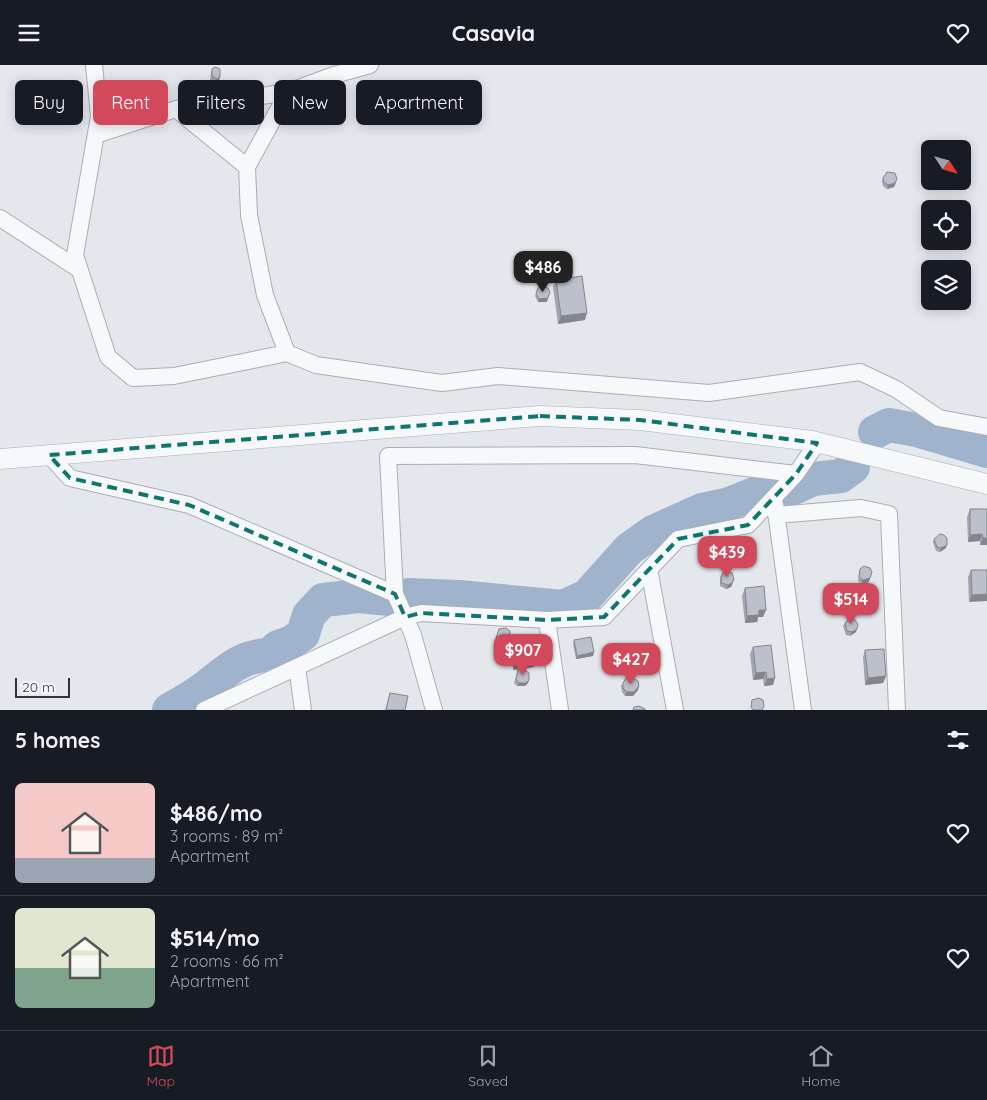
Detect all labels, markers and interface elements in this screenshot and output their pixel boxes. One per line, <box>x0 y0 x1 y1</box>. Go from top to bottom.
icon: menu <box>15 19 43 47</box>
text: Casavia <box>452 19 535 47</box>
icon: heart <box>944 19 972 47</box>
chip: Buy <box>15 80 83 125</box>
chip: Rent <box>93 80 168 125</box>
chip: Filters <box>178 80 264 125</box>
chip: New <box>274 80 346 125</box>
chip: Apartment <box>356 80 482 125</box>
north arrow <box>921 140 971 190</box>
map controls <box>921 140 971 310</box>
button: locate <box>921 200 971 250</box>
pin: $486 <box>513 251 573 293</box>
text: $486 <box>525 257 561 277</box>
button: layers <box>921 260 971 310</box>
pin: $439 <box>697 535 757 578</box>
text: $439 <box>709 542 745 562</box>
pin: $514 <box>821 583 881 625</box>
text: $514 <box>834 589 868 609</box>
pin: $907 <box>493 633 553 676</box>
text: $907 <box>505 640 541 660</box>
pin: $427 <box>601 643 661 685</box>
text: $427 <box>613 649 649 669</box>
scale bar <box>15 675 70 698</box>
text: 20 m <box>22 678 55 696</box>
icon: filters <box>944 726 972 754</box>
text: 5 homes <box>15 727 100 753</box>
text: $486/mo <box>170 800 262 826</box>
icon: home <box>55 803 115 863</box>
icon: heart <box>944 819 972 847</box>
text: 3 rooms · 89 m² <box>170 826 283 846</box>
text: Apartment <box>170 846 250 866</box>
text: $514/mo <box>170 925 260 951</box>
icon: home <box>55 928 115 988</box>
icon: heart <box>944 944 972 972</box>
text: 2 rooms · 66 m² <box>170 951 284 971</box>
text: Apartment <box>170 971 250 991</box>
tab: Map <box>147 1042 175 1090</box>
tab: Saved <box>468 1042 508 1090</box>
tab: Home <box>801 1042 840 1090</box>

